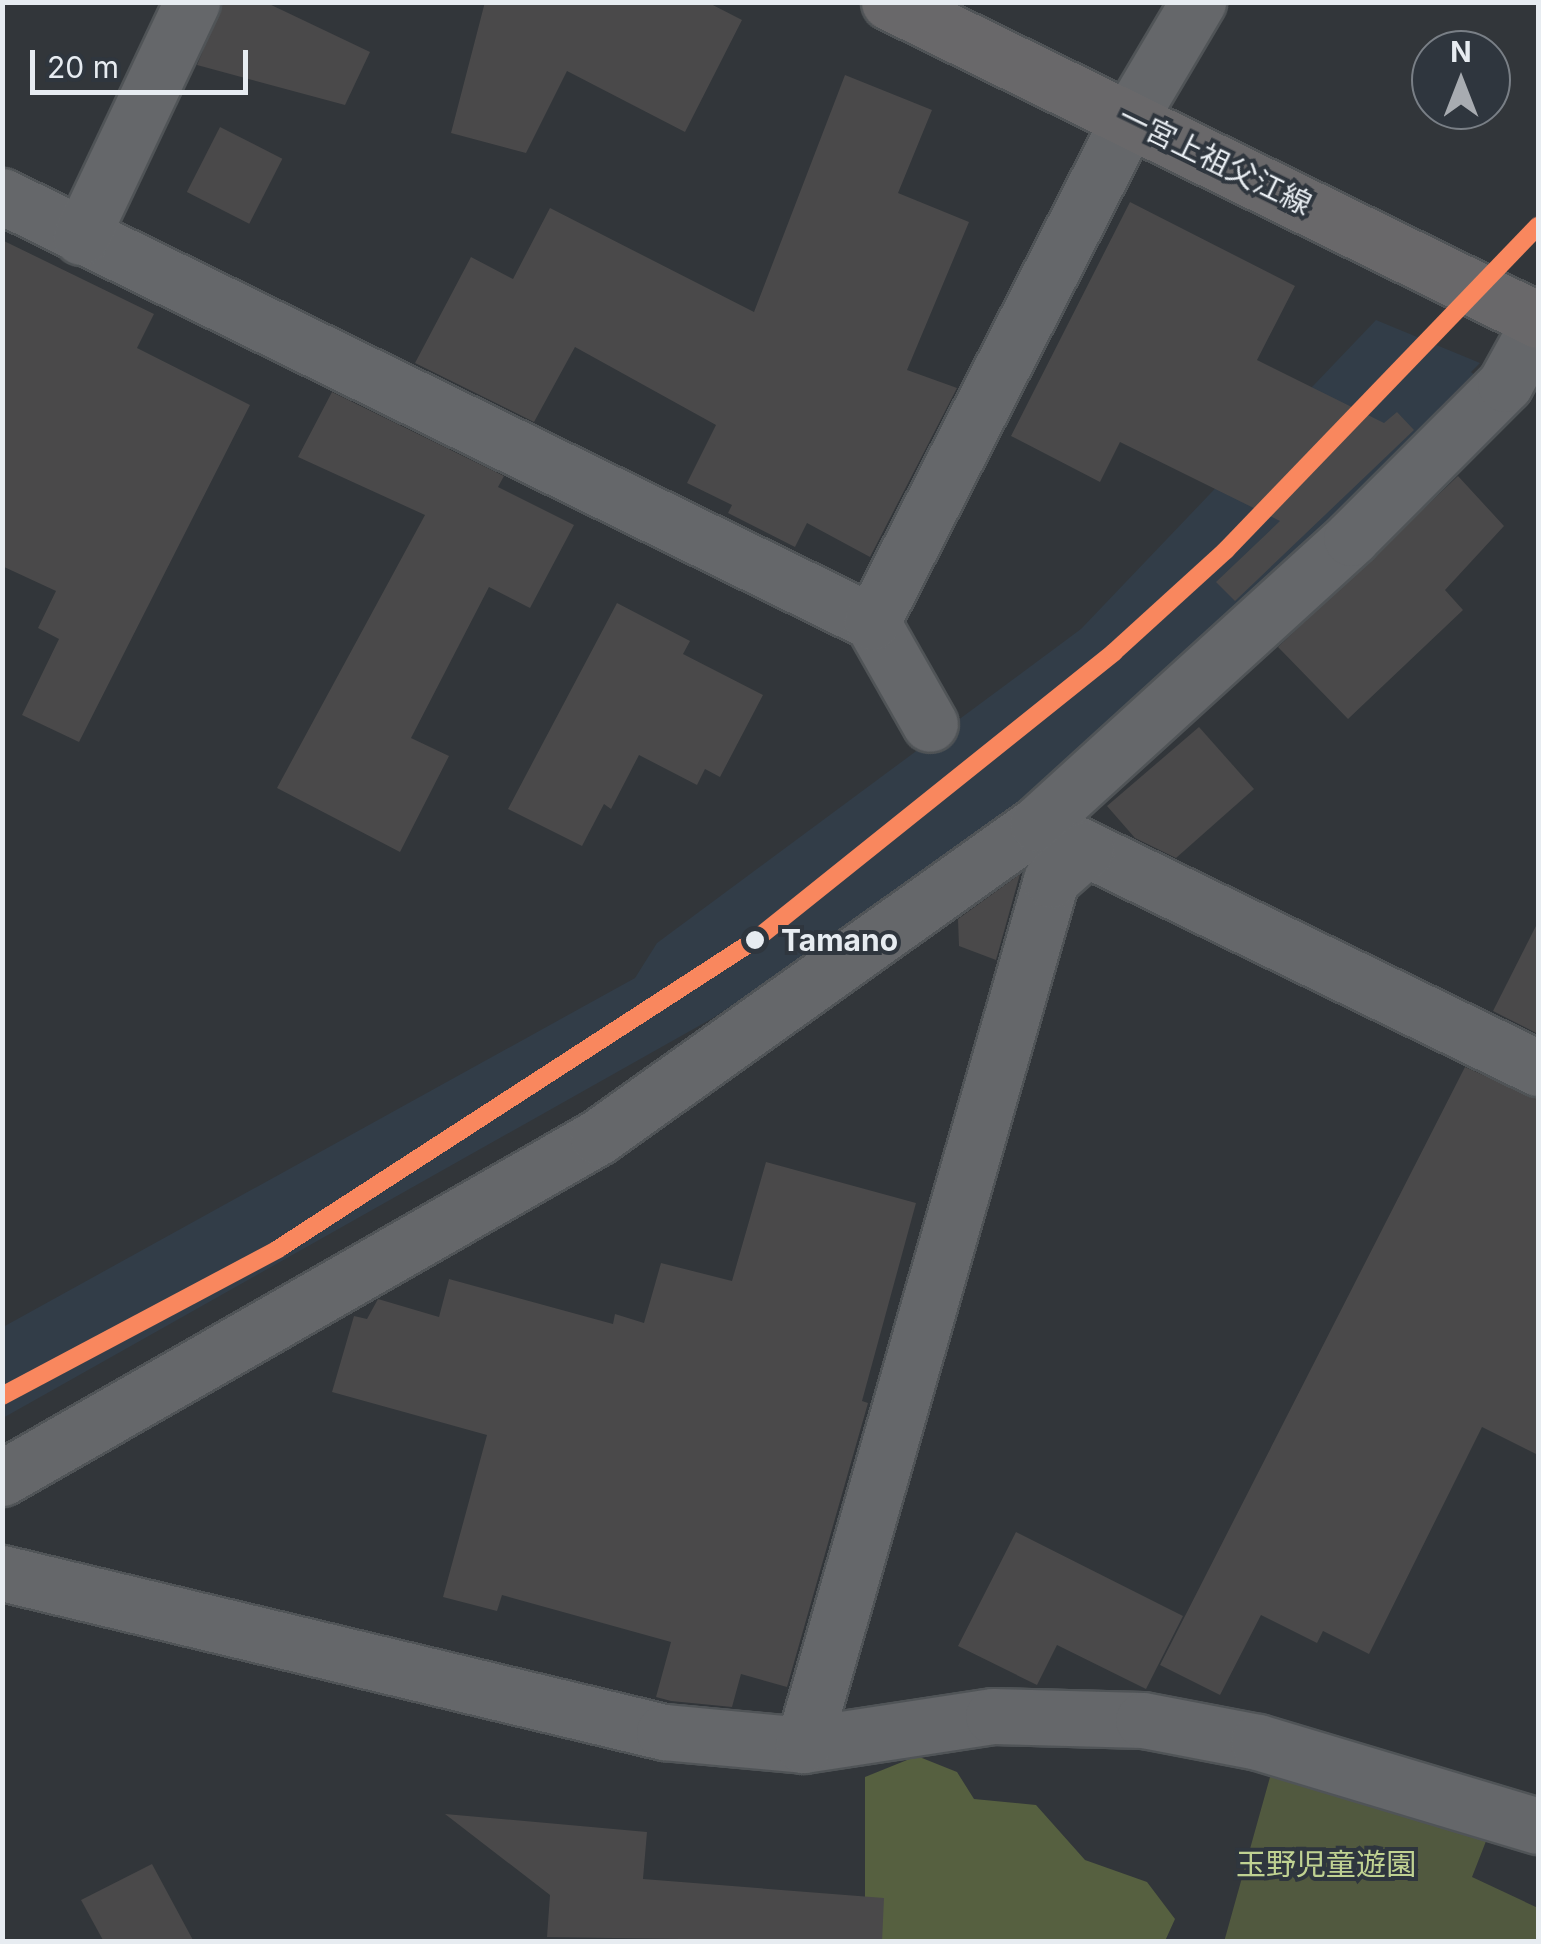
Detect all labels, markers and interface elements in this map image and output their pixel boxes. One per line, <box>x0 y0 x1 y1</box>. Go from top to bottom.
scale bar <box>35 30 252 92</box>
north arrow <box>1411 30 1511 130</box>
text: N <box>1450 35 1472 69</box>
text: 20 m <box>47 49 119 85</box>
street label: 一宮上祖父江線 <box>1113 98 1317 222</box>
place label: Tamano <box>781 922 898 958</box>
marker: Tamano <box>738 923 772 957</box>
park label: 玉野児童遊園 <box>1236 1846 1416 1882</box>

